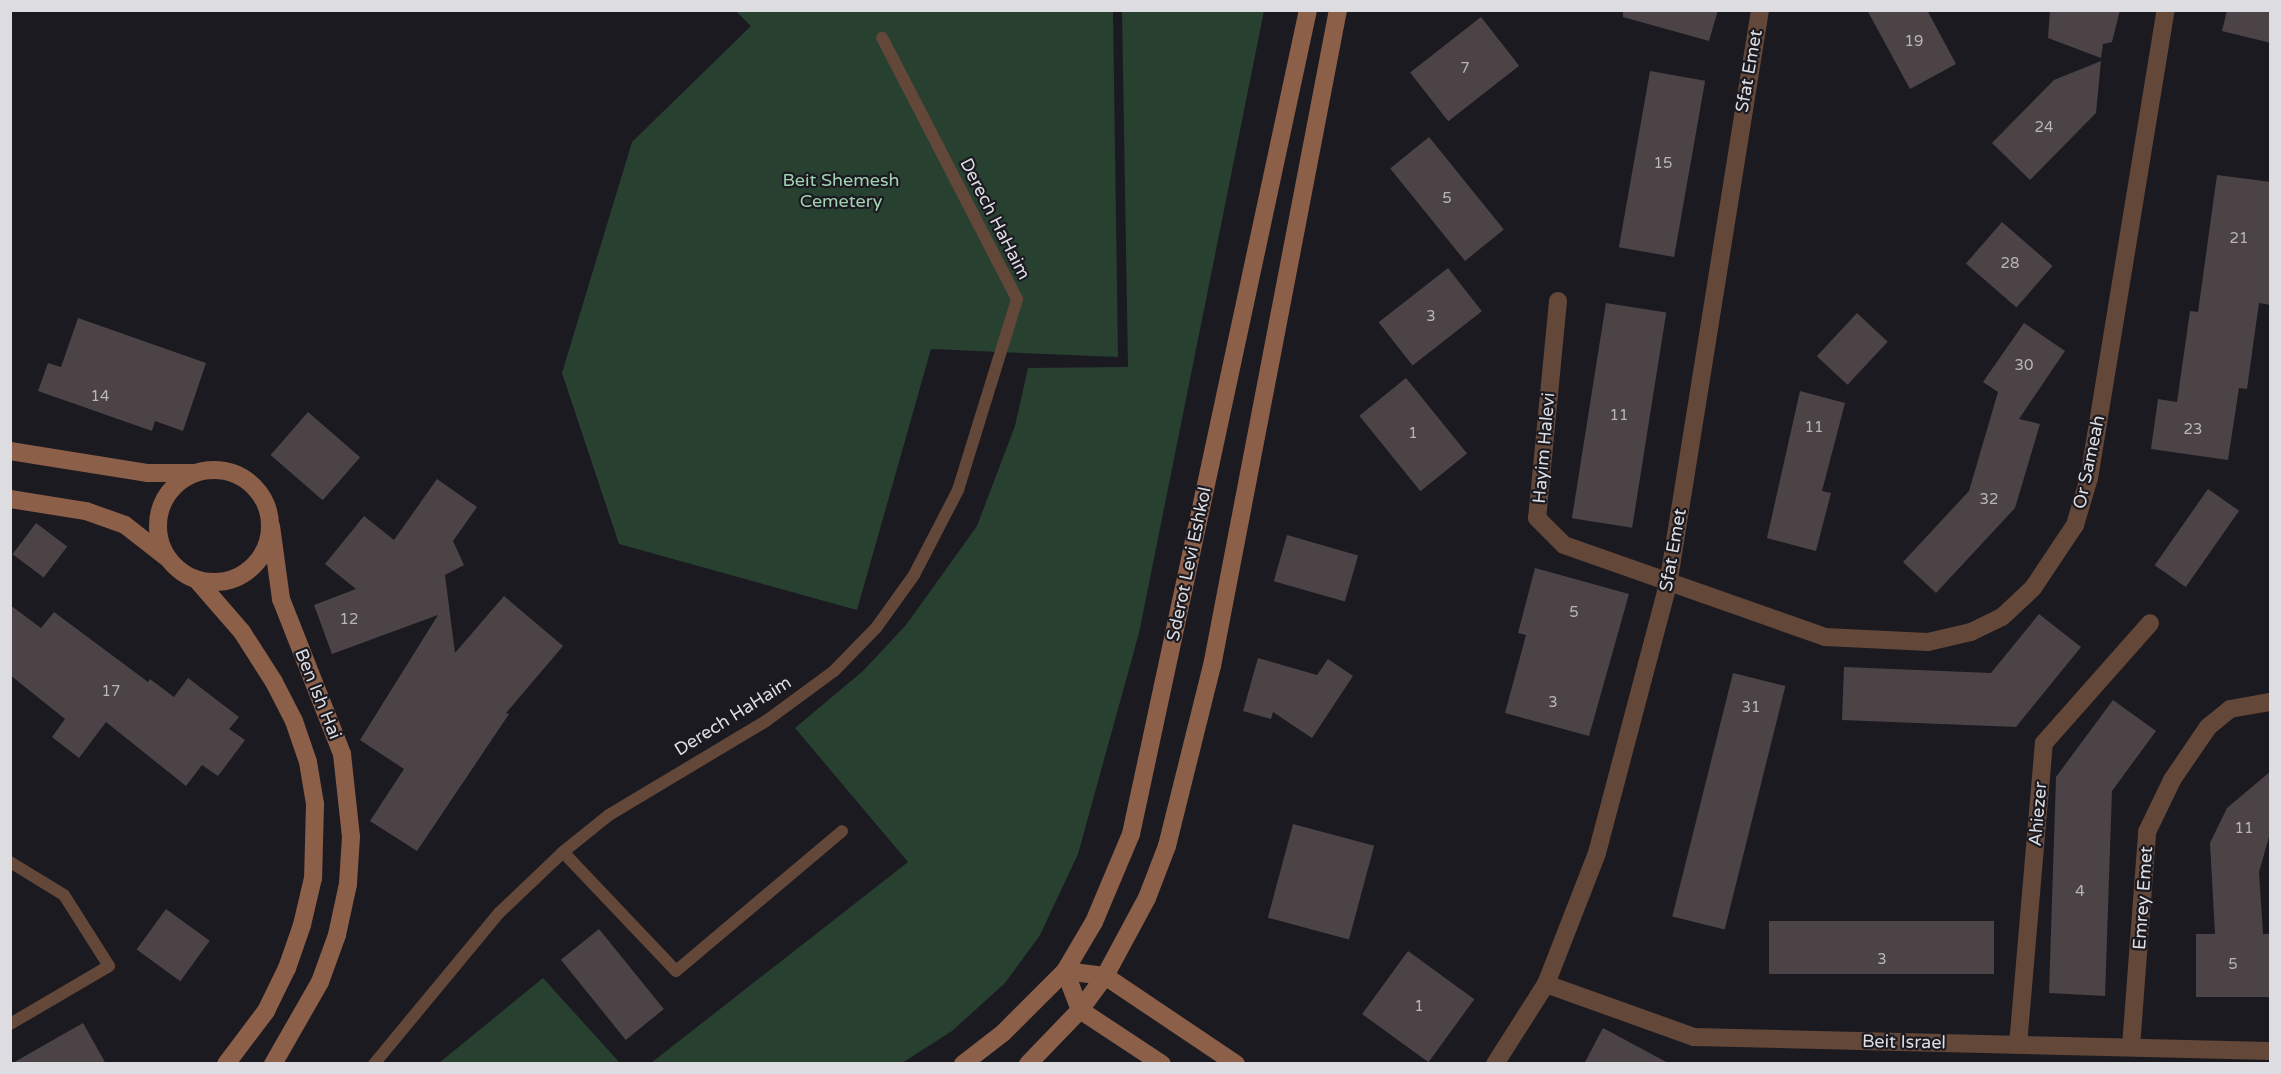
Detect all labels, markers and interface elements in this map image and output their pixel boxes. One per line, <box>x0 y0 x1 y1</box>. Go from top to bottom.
street label: Sfat Emet <box>1731 28 1767 114</box>
house number: 19 <box>1905 33 1923 51</box>
house number: 7 <box>1460 60 1470 78</box>
house number: 24 <box>2035 119 2053 137</box>
street label: Derech HaHaim <box>955 155 1035 283</box>
house number: 15 <box>1654 155 1672 173</box>
park label: Beit Shemesh Cemetery <box>782 170 900 213</box>
house number: 5 <box>1442 190 1452 208</box>
house number: 21 <box>2230 230 2248 248</box>
house number: 28 <box>2001 255 2019 273</box>
house number: 3 <box>1426 308 1436 326</box>
house number: 30 <box>2015 357 2033 375</box>
house number: 14 <box>91 388 109 406</box>
street label: Hayim Halevi <box>1528 392 1560 504</box>
house number: 11 <box>1610 407 1628 425</box>
street label: Or Sameah <box>2069 413 2109 511</box>
house number: 11 <box>1805 419 1823 437</box>
house number: 23 <box>2184 421 2202 439</box>
house number: 1 <box>1408 425 1418 443</box>
street label: Sderot Levi Eshkol <box>1162 485 1216 643</box>
house number: 32 <box>1980 491 1998 509</box>
street label: Sfat Emet <box>1655 507 1691 593</box>
house number: 5 <box>1569 604 1579 622</box>
house number: 12 <box>340 611 358 629</box>
street label: Ben Ish Hai <box>290 646 346 742</box>
street label: Derech HaHaim <box>671 671 795 761</box>
house number: 17 <box>102 683 120 701</box>
house number: 3 <box>1548 694 1558 712</box>
house number: 31 <box>1742 699 1760 717</box>
street label: Ahiezer <box>2024 781 2052 847</box>
house number: 11 <box>2235 820 2253 838</box>
street label: Emrey Emet <box>2129 845 2157 951</box>
house number: 4 <box>2075 883 2085 901</box>
house number: 3 <box>1877 951 1887 969</box>
house number: 5 <box>2228 956 2238 974</box>
house number: 1 <box>1414 998 1424 1016</box>
street label: Beit Israel <box>1862 1030 1946 1054</box>

